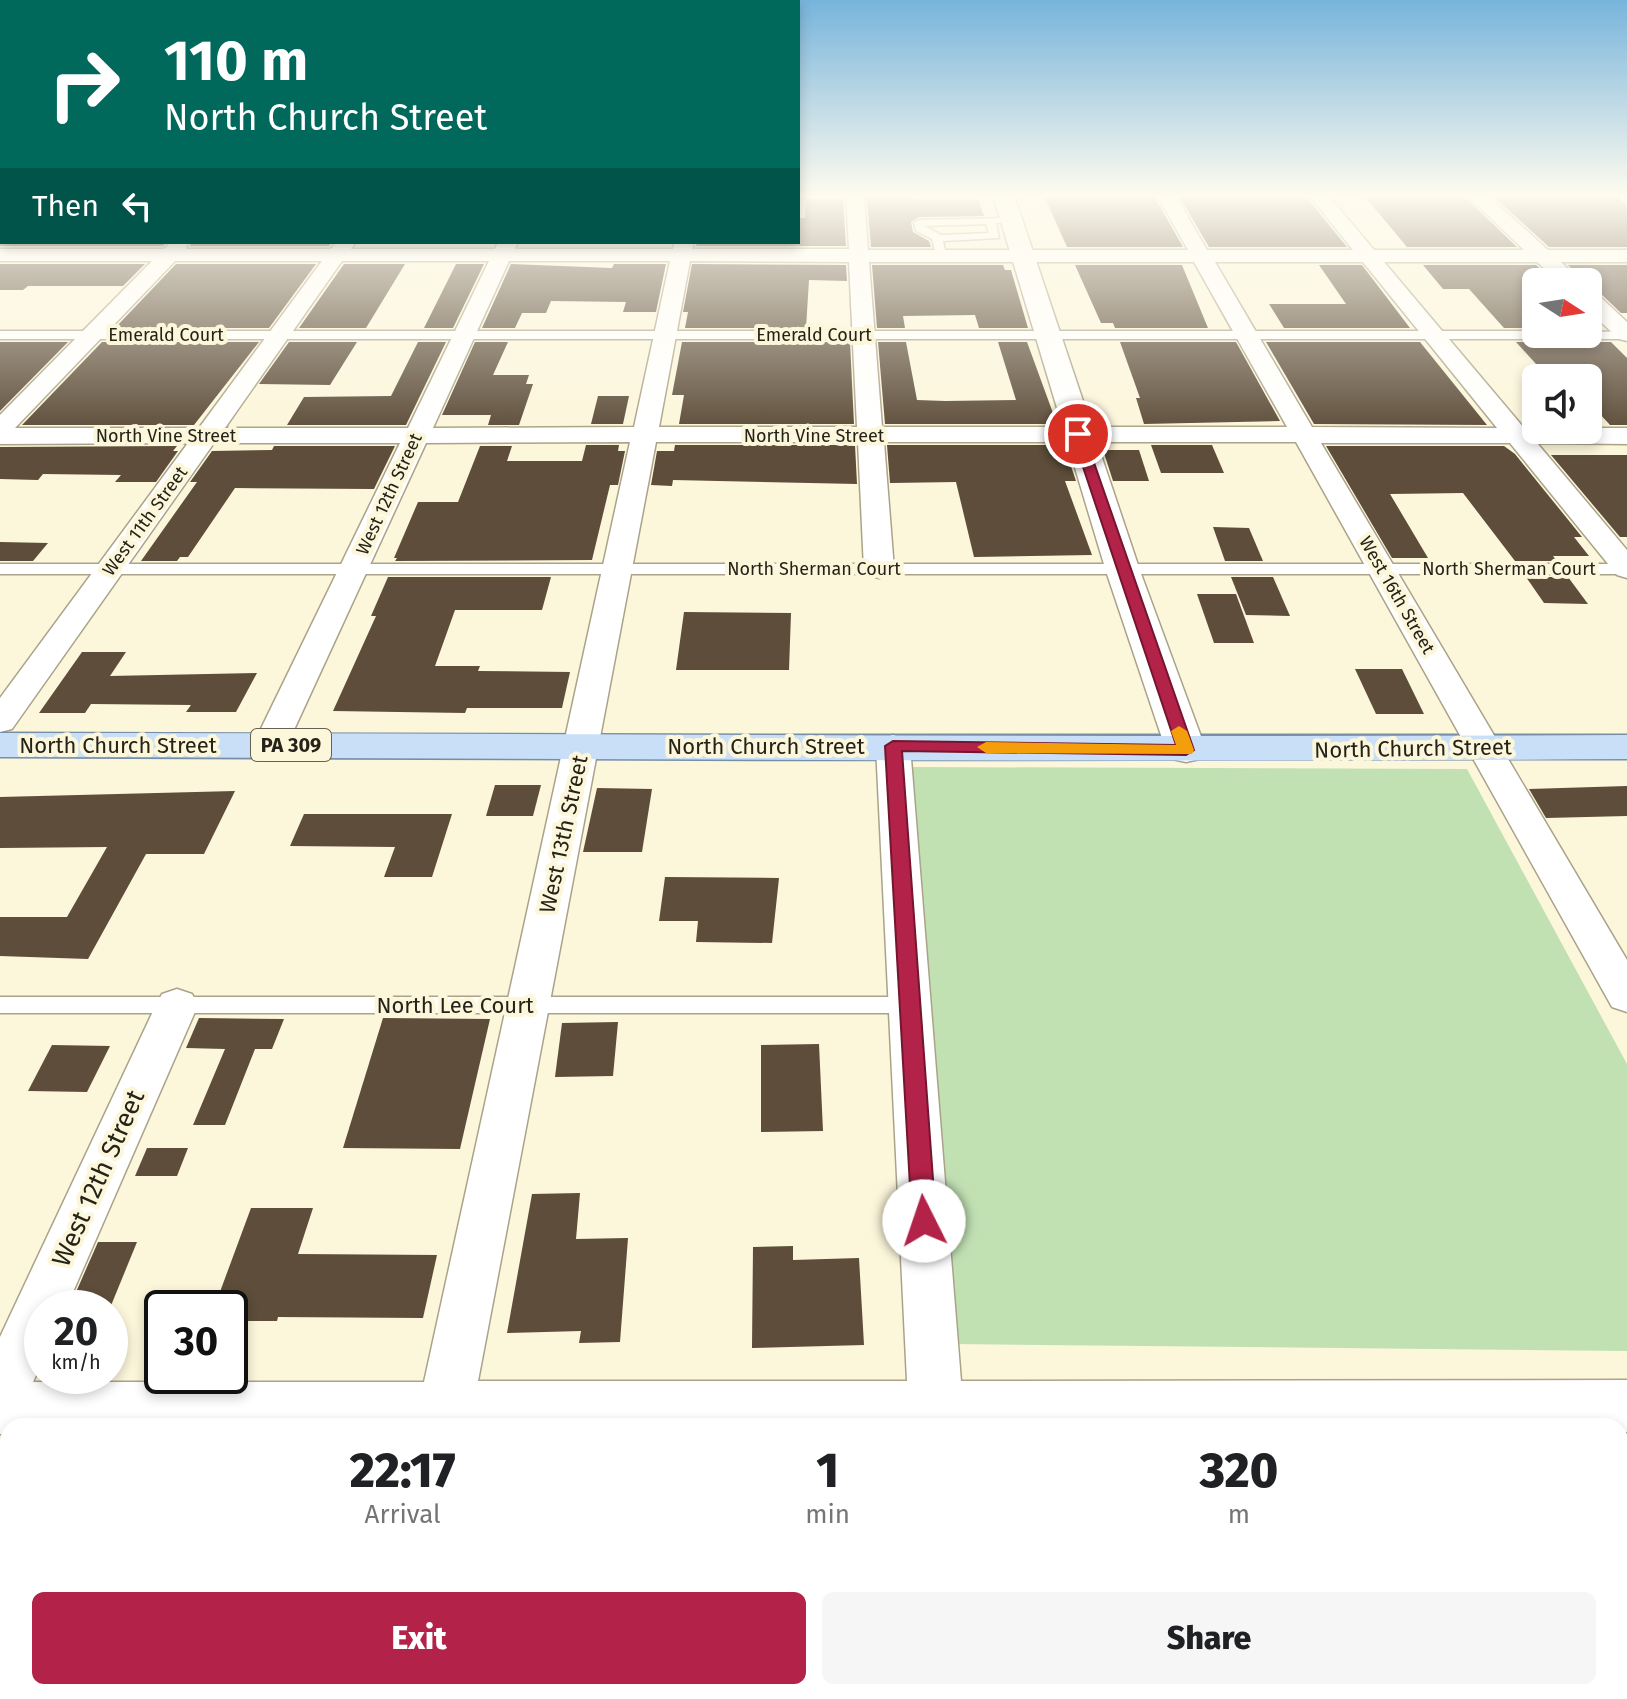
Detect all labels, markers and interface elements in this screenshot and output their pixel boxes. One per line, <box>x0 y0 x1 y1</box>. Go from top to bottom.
text: 110 m <box>164 28 308 95</box>
icon: right <box>32 32 136 136</box>
text: North Church Street <box>164 96 487 140</box>
icon: left <box>115 184 159 228</box>
text: Then <box>32 188 99 224</box>
north arrow <box>1522 268 1602 348</box>
map controls <box>1522 268 1602 444</box>
street label: Emerald Court <box>108 324 224 346</box>
street label: Emerald Court <box>756 324 872 346</box>
button: sound <box>1522 364 1602 444</box>
pin <box>1044 400 1112 468</box>
icon: arrive <box>1056 412 1100 456</box>
street label: North Vine Street <box>96 425 237 447</box>
street label: North Vine Street <box>744 425 885 447</box>
street label: West 12th Street <box>351 429 427 558</box>
street label: West 11th Street <box>98 461 192 580</box>
street label: West 16th Street <box>1354 532 1440 658</box>
street label: North Sherman Court <box>727 558 901 580</box>
street label: North Sherman Court <box>1422 558 1596 580</box>
road number: PA 309 <box>251 729 331 761</box>
street label: North Church Street <box>19 732 217 759</box>
street label: North Church Street <box>667 733 865 760</box>
street label: North Church Street <box>1314 733 1512 764</box>
street label: West 13th Street <box>534 753 593 916</box>
street label: North Lee Court <box>376 992 534 1019</box>
street label: West 12th Street <box>46 1085 152 1271</box>
position arrow <box>882 1179 966 1263</box>
speed limit sign: 30 <box>144 1290 248 1394</box>
text: 20 <box>54 1308 98 1356</box>
text: km/h <box>51 1350 101 1374</box>
text: 22:17 <box>350 1442 455 1500</box>
text: 1 <box>816 1442 839 1500</box>
text: 320 <box>1200 1442 1278 1500</box>
text: Arrival <box>365 1499 441 1530</box>
text: min <box>805 1499 850 1530</box>
text: m <box>1228 1499 1250 1530</box>
button: Exit <box>32 1592 806 1684</box>
button: Share <box>822 1592 1596 1684</box>

